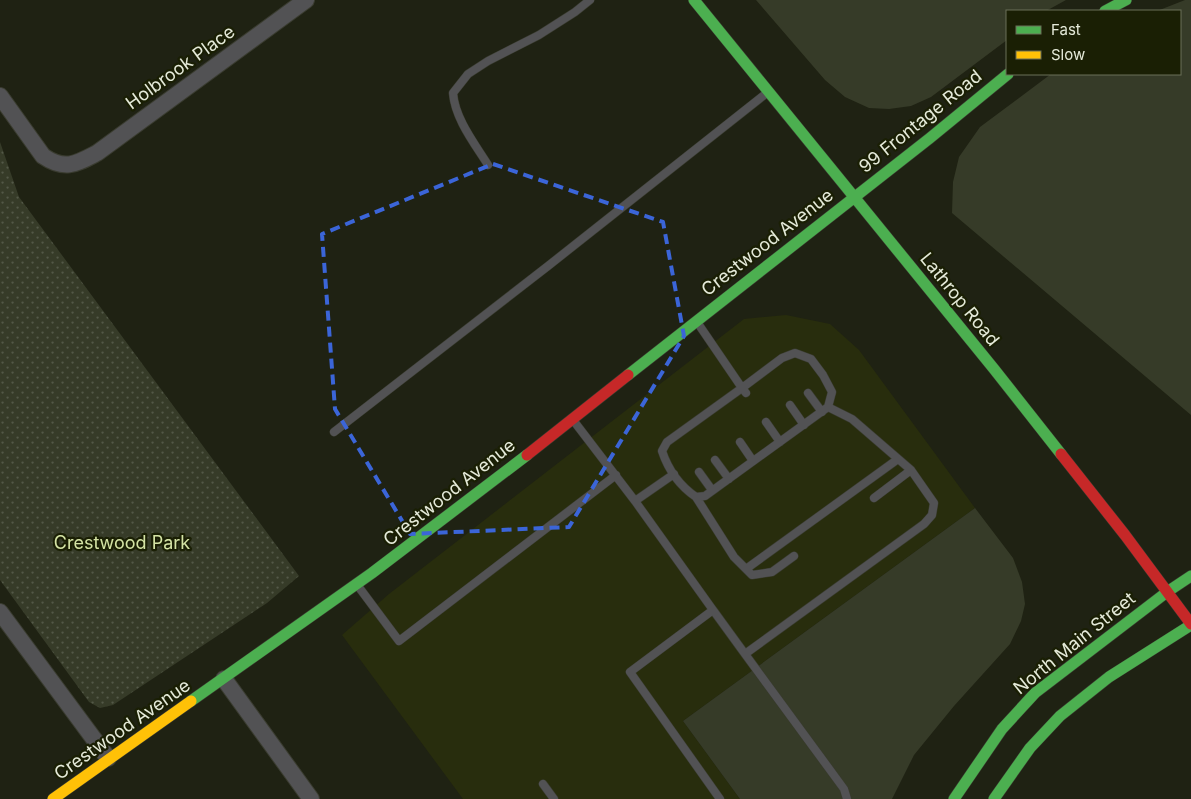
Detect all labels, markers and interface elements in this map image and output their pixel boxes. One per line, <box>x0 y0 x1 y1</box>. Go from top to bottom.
legend <box>1006 10 1181 75</box>
text: Fast <box>1051 20 1081 39</box>
street label: Holbrook Place <box>122 21 238 113</box>
text: Slow <box>1051 45 1085 64</box>
street label: 99 Frontage Road <box>855 65 985 177</box>
street label: Crestwood Avenue <box>697 184 837 300</box>
street label: Lathrop Road <box>916 248 1004 350</box>
street label: Crestwood Avenue <box>379 434 519 550</box>
park label: Crestwood Park <box>54 532 190 553</box>
street label: North Main Street <box>1009 588 1139 698</box>
street label: Crestwood Avenue <box>50 674 194 784</box>

